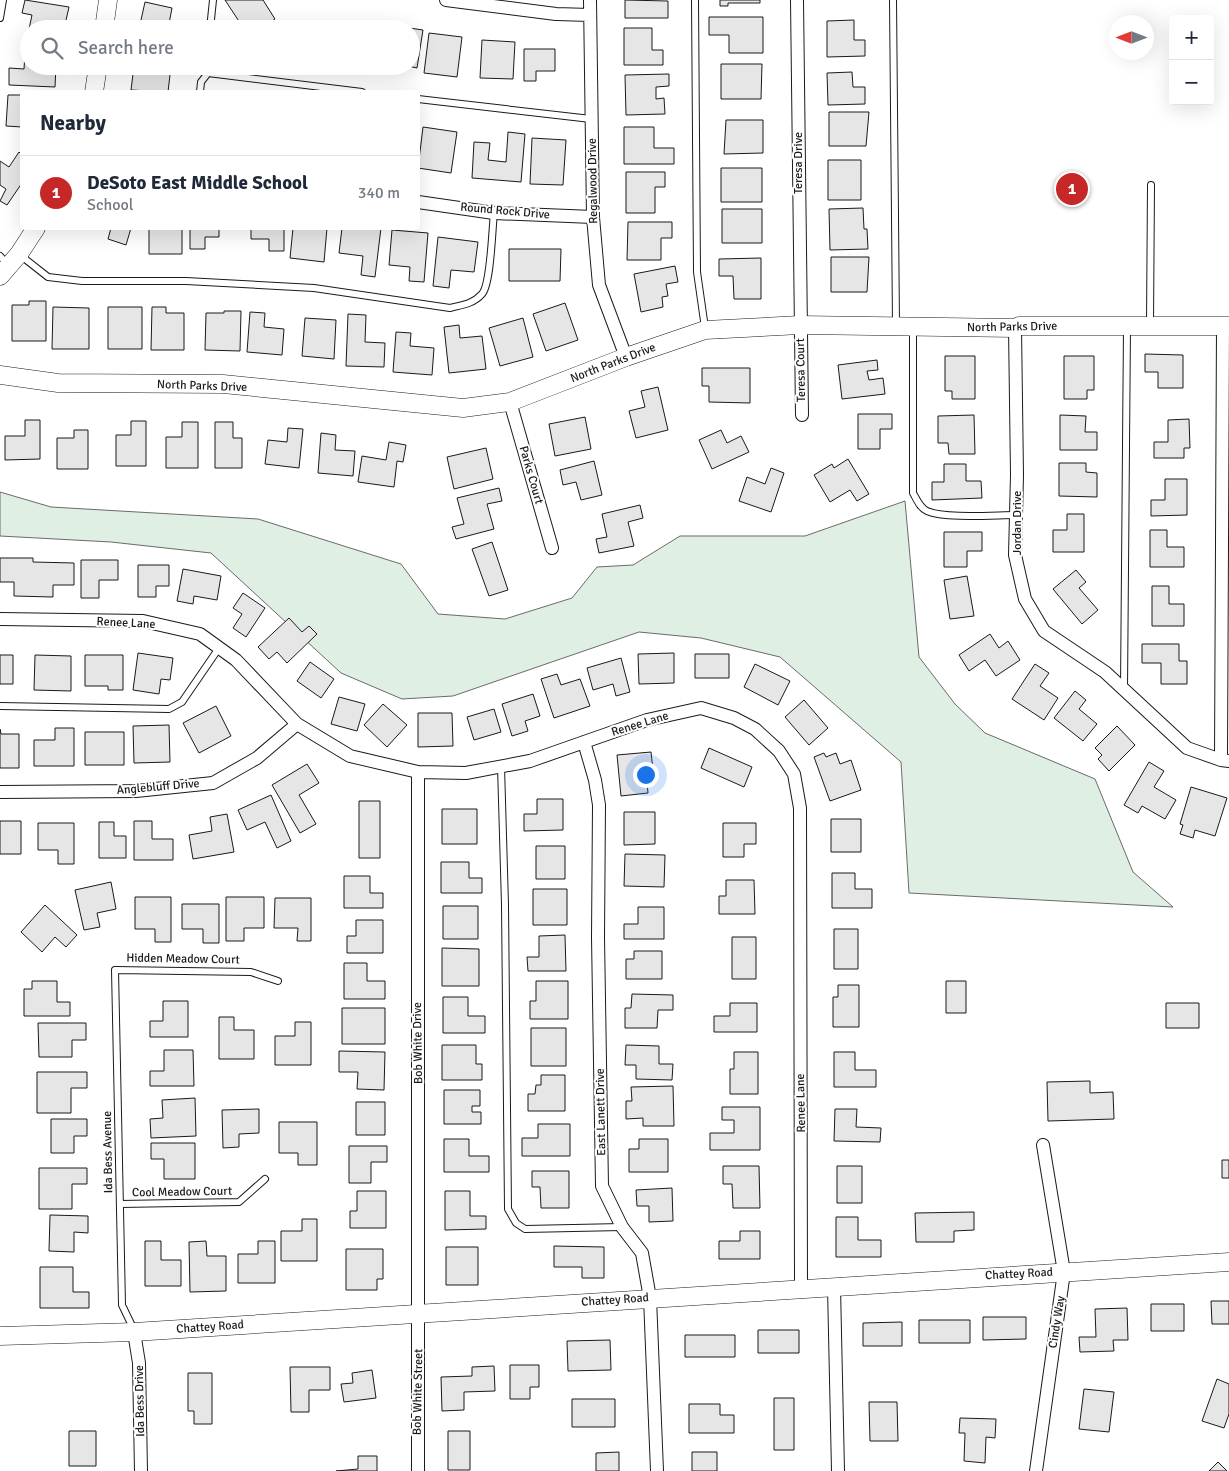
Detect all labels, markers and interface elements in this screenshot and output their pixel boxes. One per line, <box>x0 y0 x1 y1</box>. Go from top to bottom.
north arrow <box>1109 15 1154 60</box>
map controls <box>1169 15 1214 105</box>
button: + <box>1169 15 1214 60</box>
search box <box>20 20 420 75</box>
icon: search <box>38 34 66 62</box>
text: Search here <box>78 36 174 60</box>
button: − <box>1169 60 1214 105</box>
text: Nearby <box>40 110 106 136</box>
street label: Teresa Drive <box>791 132 806 194</box>
street label: Regalwood Drive <box>585 138 601 224</box>
pin: 1 <box>1056 170 1088 208</box>
text: DeSoto East Middle School <box>87 171 308 195</box>
text: 1 <box>52 183 60 203</box>
text: 340 m <box>358 183 400 203</box>
text: School <box>87 195 133 215</box>
street label: Round Rock Drive <box>460 200 550 222</box>
street label: North Parks Drive <box>967 319 1057 335</box>
street label: Teresa Court <box>793 338 809 402</box>
street label: North Parks Drive <box>568 340 658 386</box>
street label: North Parks Drive <box>157 377 247 395</box>
street label: Parks Court <box>516 444 546 506</box>
street label: Jordan Drive <box>1010 491 1025 555</box>
street label: Renee Lane <box>96 614 156 632</box>
street label: Renee Lane <box>610 708 670 740</box>
your location <box>633 762 659 788</box>
street label: Anglebluff Drive <box>116 776 200 798</box>
street label: Hidden Meadow Court <box>126 951 240 967</box>
street label: Bob White Drive <box>410 1002 426 1084</box>
street label: East Lanett Drive <box>593 1068 609 1156</box>
street label: Renee Lane <box>793 1073 809 1133</box>
street label: Ida Bess Avenue <box>100 1111 116 1193</box>
street label: Cool Meadow Court <box>132 1184 232 1200</box>
street label: Chattey Road <box>985 1265 1053 1283</box>
street label: Chattey Road <box>581 1290 649 1310</box>
street label: Cindy Way <box>1045 1294 1069 1349</box>
street label: Chattey Road <box>176 1317 244 1337</box>
street label: Bob White Street <box>410 1349 426 1435</box>
street label: Ida Bess Drive <box>132 1365 148 1437</box>

